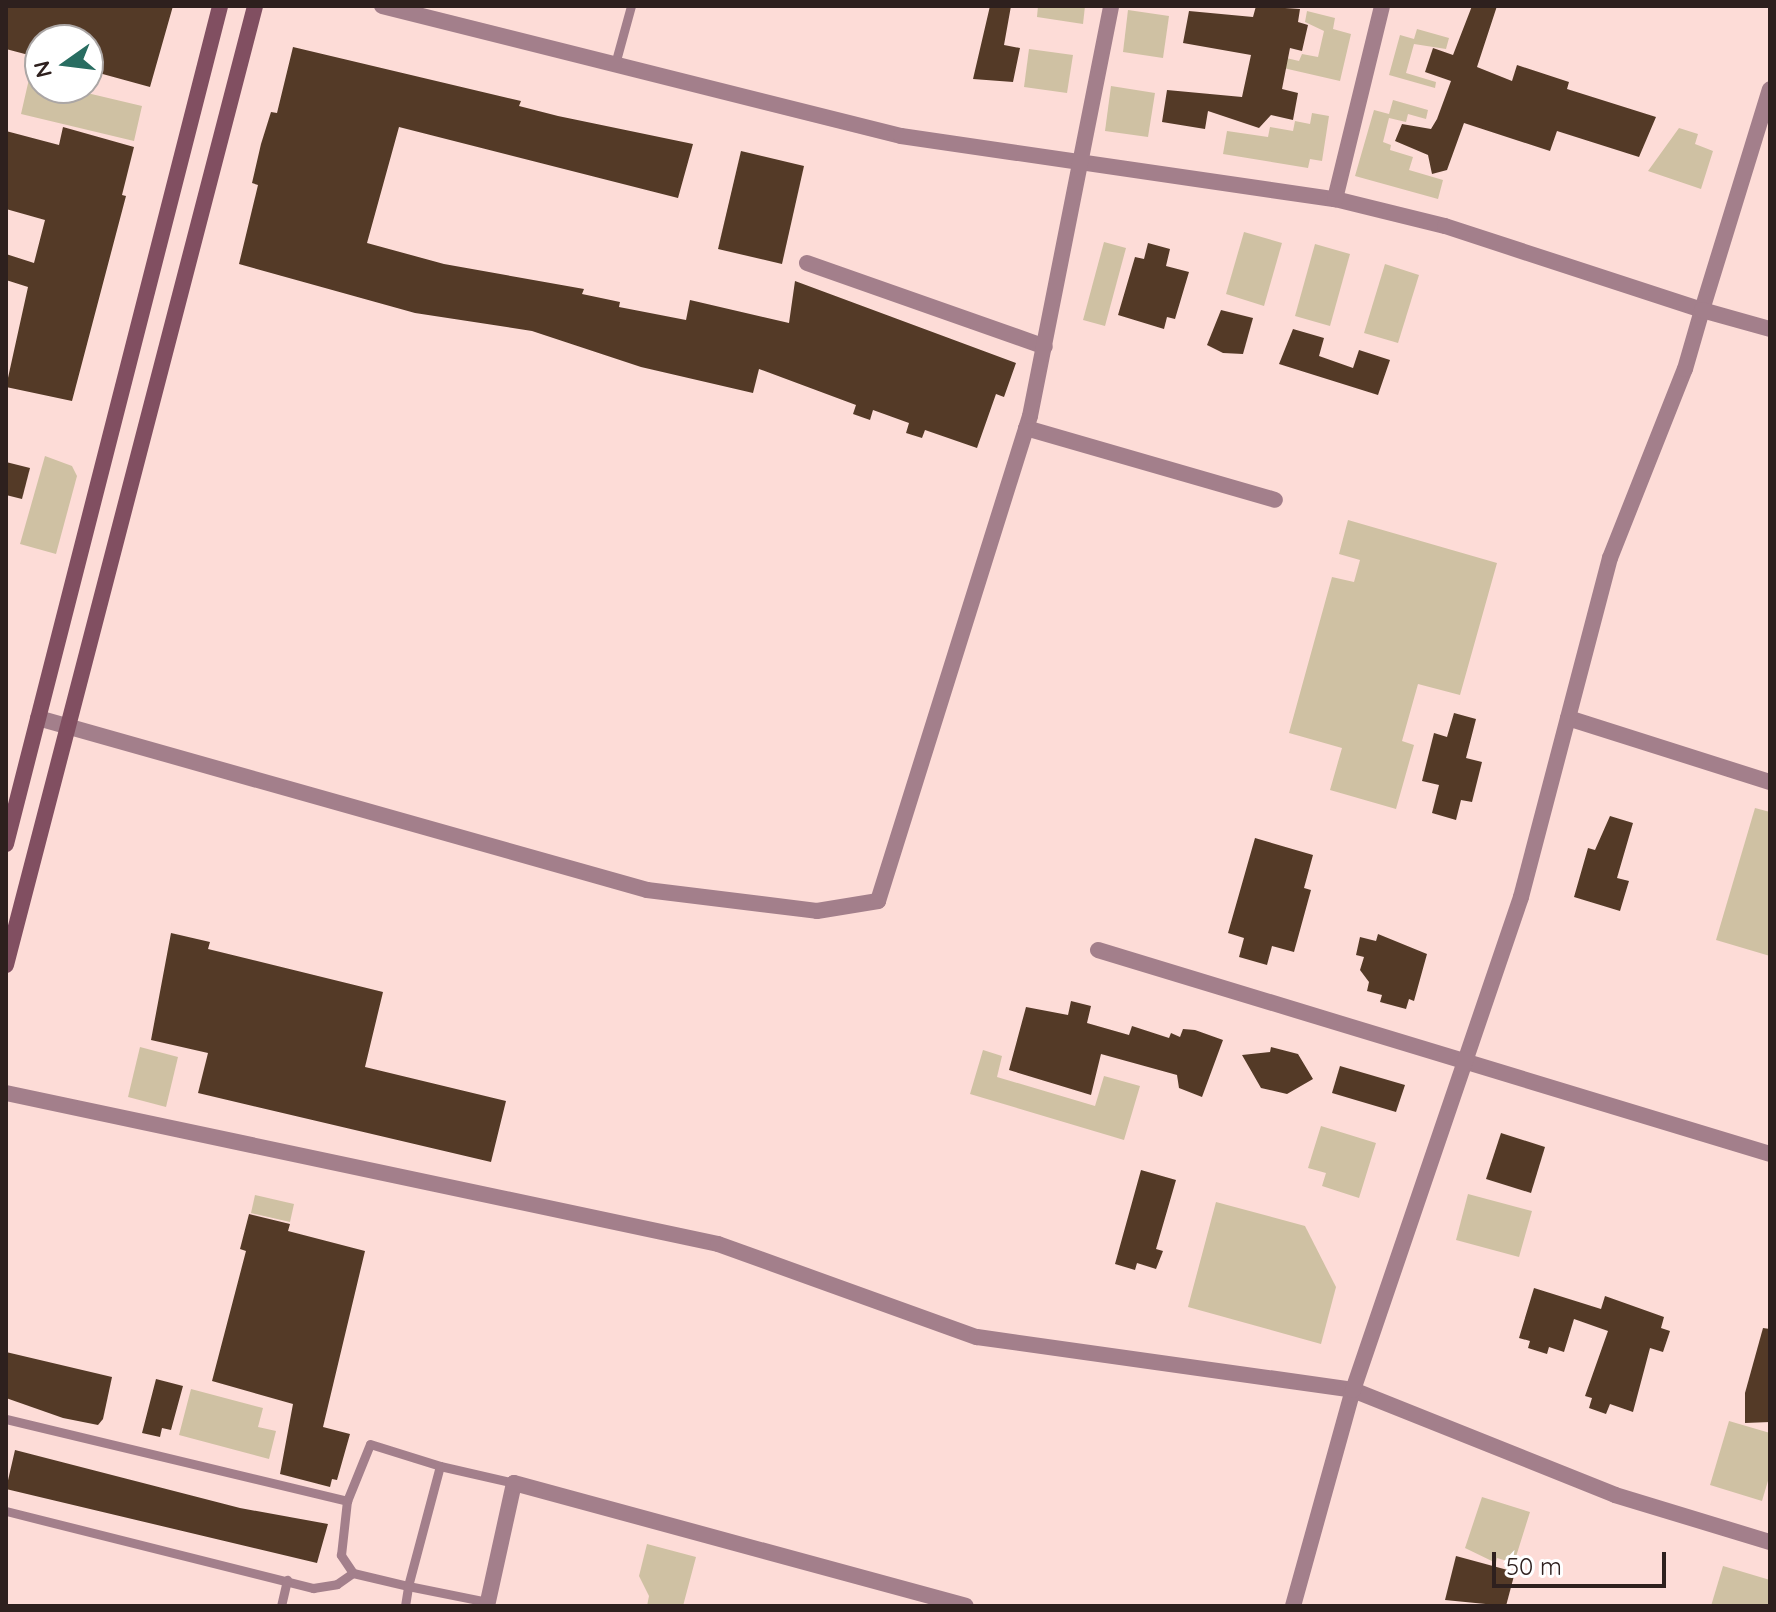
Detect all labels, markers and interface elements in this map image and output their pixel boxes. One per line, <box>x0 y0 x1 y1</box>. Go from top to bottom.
north arrow <box>24 24 104 104</box>
text: N <box>27 58 58 81</box>
scale bar <box>1496 1536 1670 1586</box>
text: 50 m <box>1506 1551 1562 1581</box>

